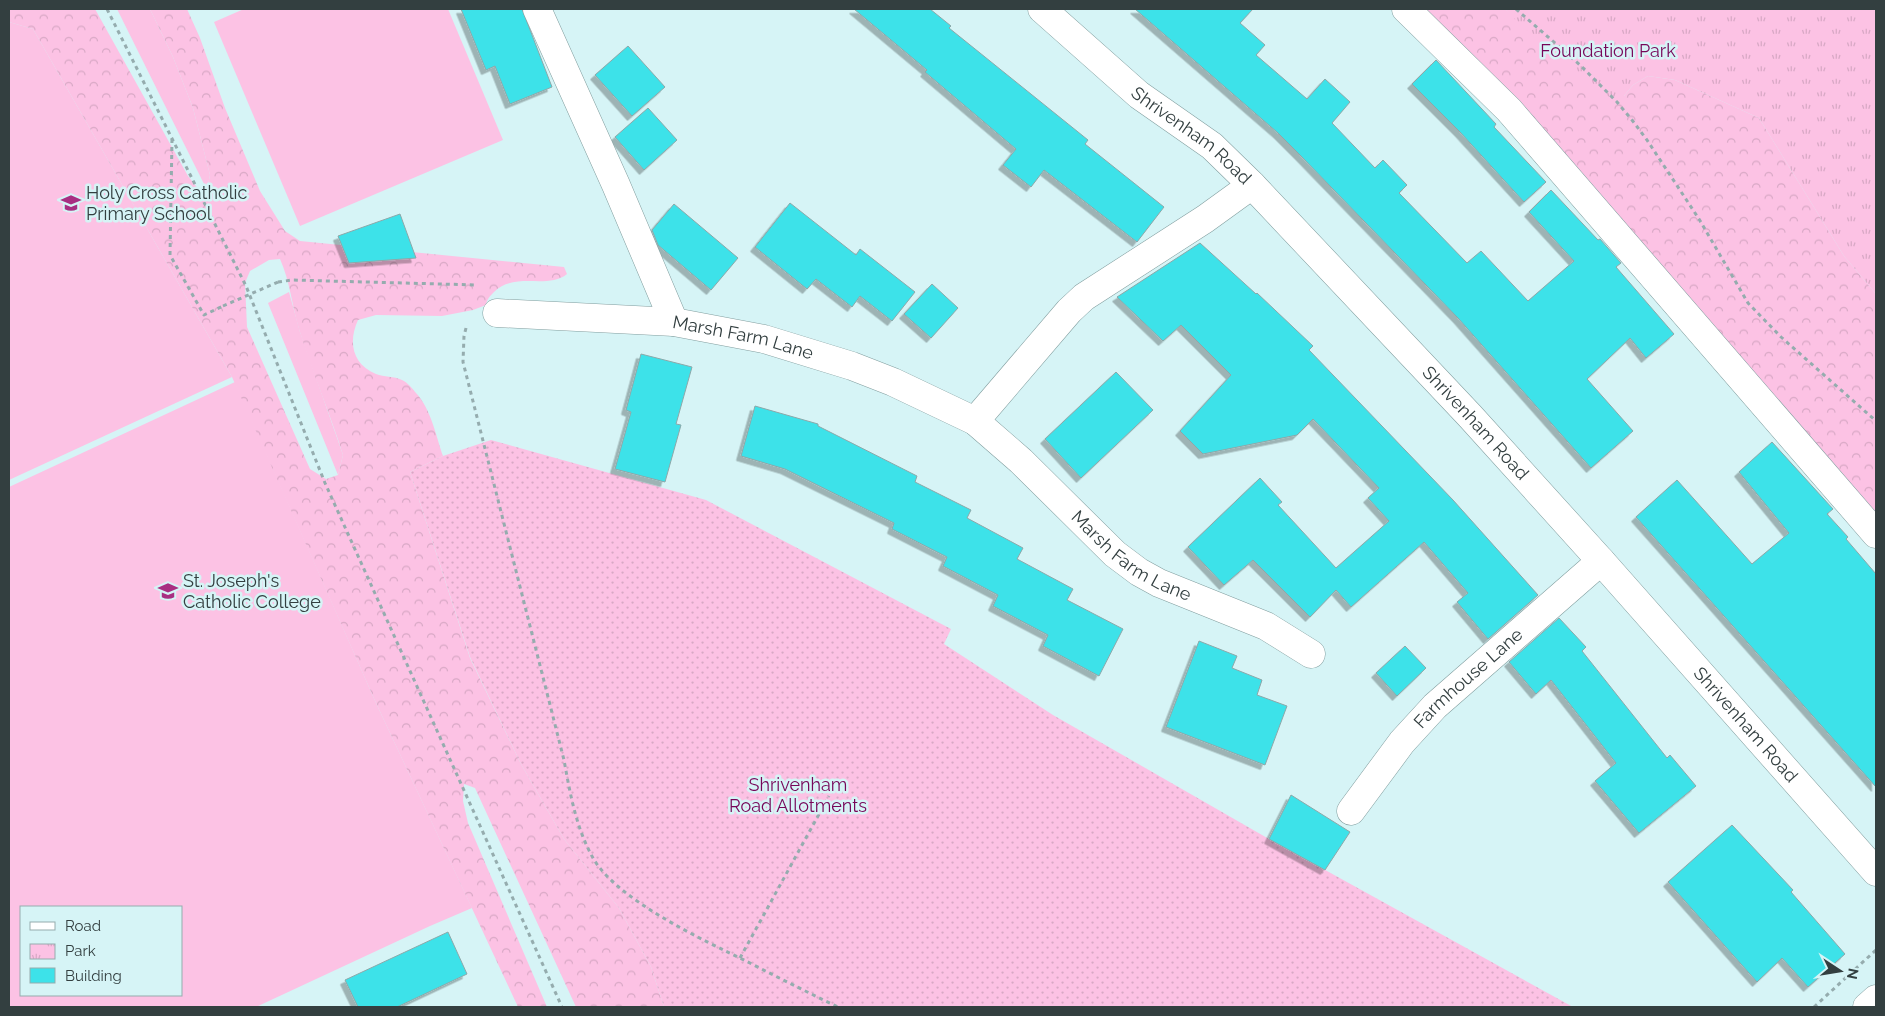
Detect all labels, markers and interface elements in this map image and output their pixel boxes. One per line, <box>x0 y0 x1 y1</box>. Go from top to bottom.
park label: Foundation Park <box>1540 40 1676 61</box>
street label: Shrivenham Road <box>1127 82 1256 189</box>
place label: Holy Cross Catholic Primary School <box>86 182 248 224</box>
school or university icon: Holy Cross Catholic Primary School <box>60 192 82 214</box>
street label: Marsh Farm Lane <box>671 311 816 364</box>
street label: Shrivenham Road <box>1418 362 1533 484</box>
street label: Marsh Farm Lane <box>1067 506 1195 605</box>
place label: St. Joseph's Catholic College <box>183 570 321 612</box>
school or university icon: St. Joseph's Catholic College <box>157 580 179 602</box>
street label: Farmhouse Lane <box>1409 623 1527 732</box>
street label: Shrivenham Road <box>1690 662 1803 786</box>
park label: Shrivenham Road Allotments <box>729 774 867 816</box>
legend <box>20 906 182 996</box>
text: Road <box>65 917 101 935</box>
text: Park <box>65 942 96 960</box>
north arrow <box>1815 946 1865 996</box>
text: Building <box>65 967 122 985</box>
text: N <box>1844 967 1862 981</box>

